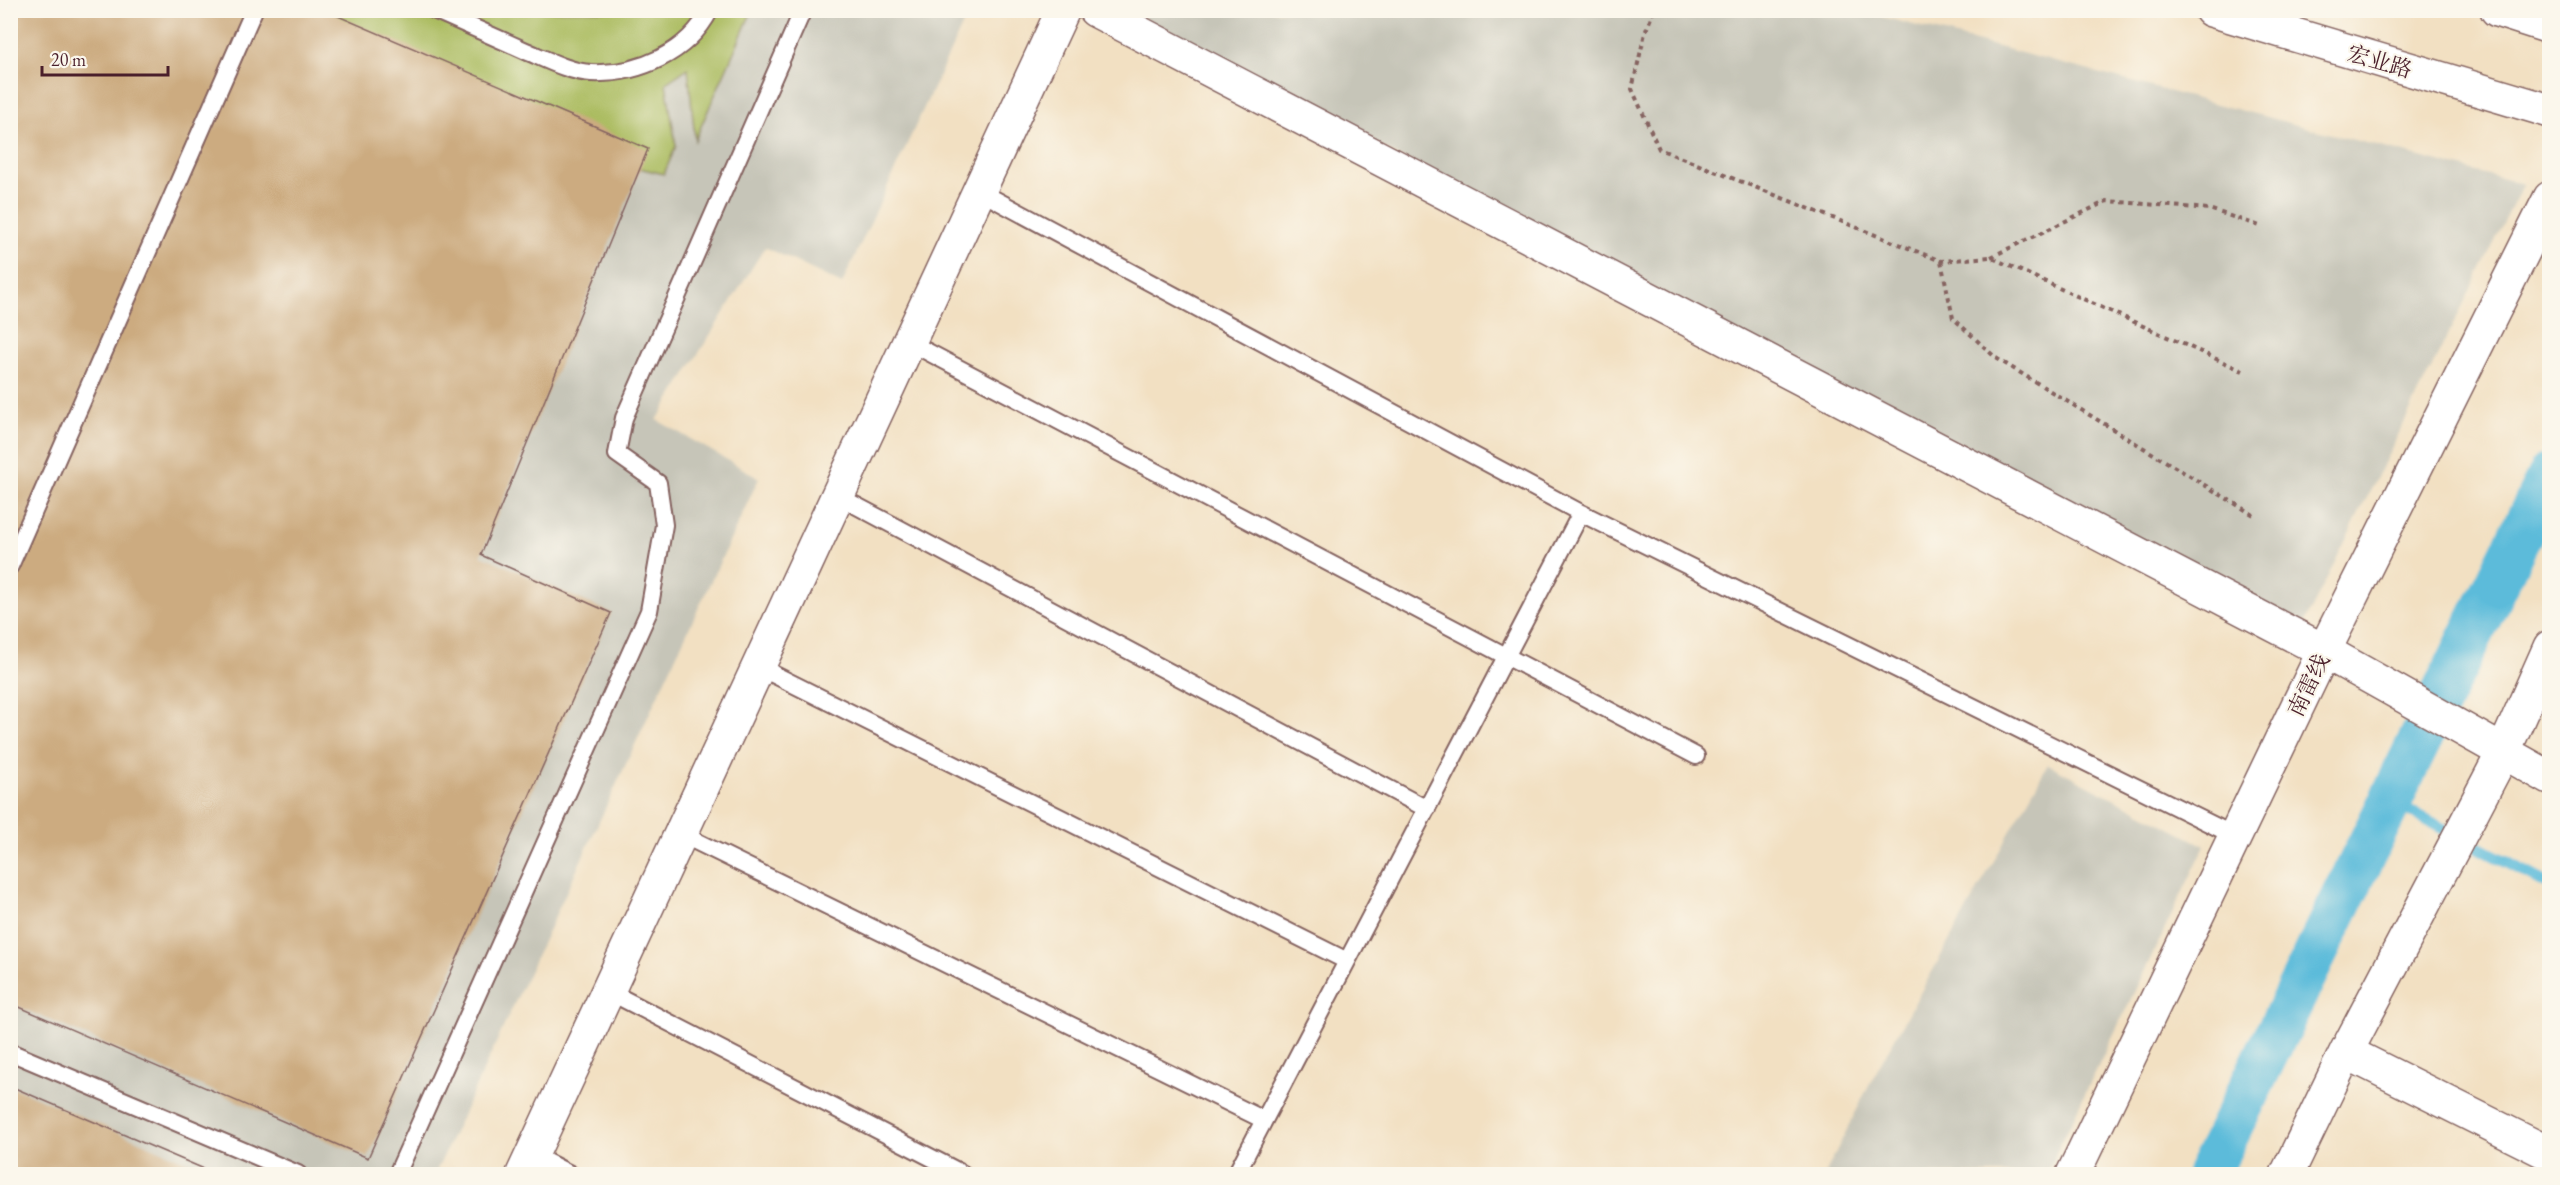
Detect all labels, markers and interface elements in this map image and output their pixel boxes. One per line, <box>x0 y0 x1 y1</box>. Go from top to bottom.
street label: 宏业路 <box>2344 38 2416 85</box>
scale bar <box>42 39 168 77</box>
text: 20 m <box>51 48 86 71</box>
street label: 南雷线 <box>2281 649 2336 721</box>

